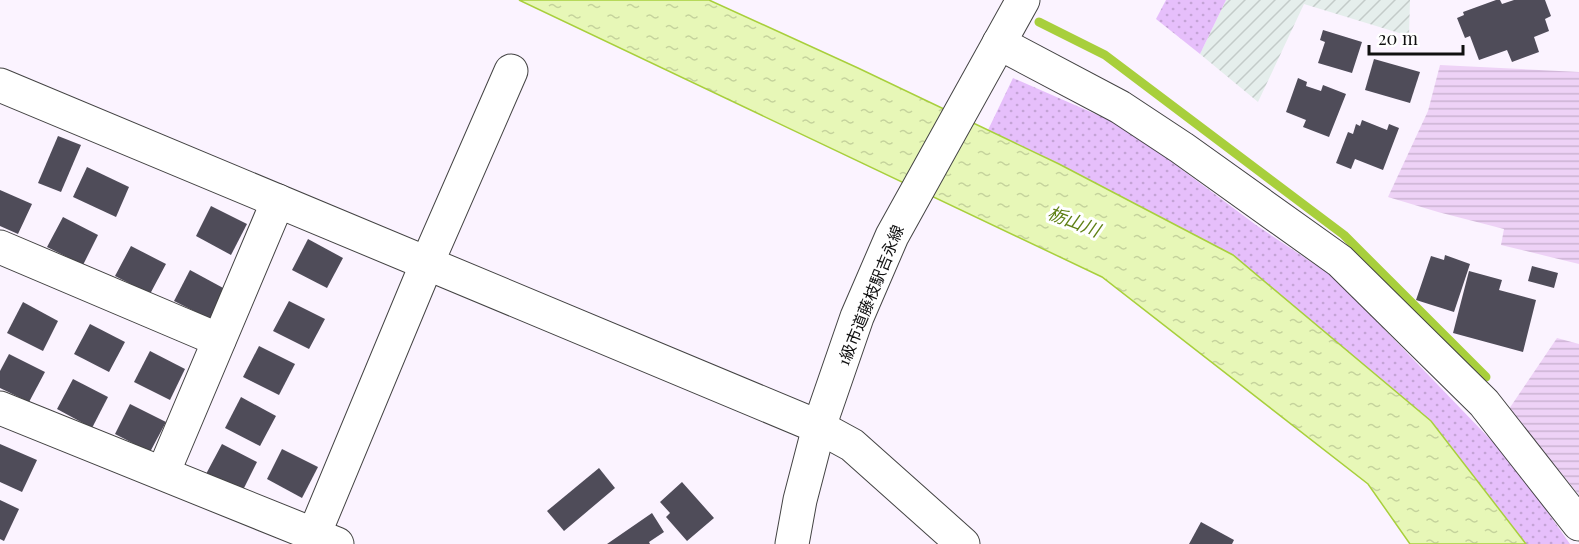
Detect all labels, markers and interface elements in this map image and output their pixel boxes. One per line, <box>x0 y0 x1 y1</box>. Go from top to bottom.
scale bar <box>1369 18 1464 56</box>
text: 20 m <box>1378 26 1418 50</box>
water label: 栃山川 <box>1044 200 1105 243</box>
street label: 1級市道藤枝駅吉永線 <box>832 222 908 368</box>

